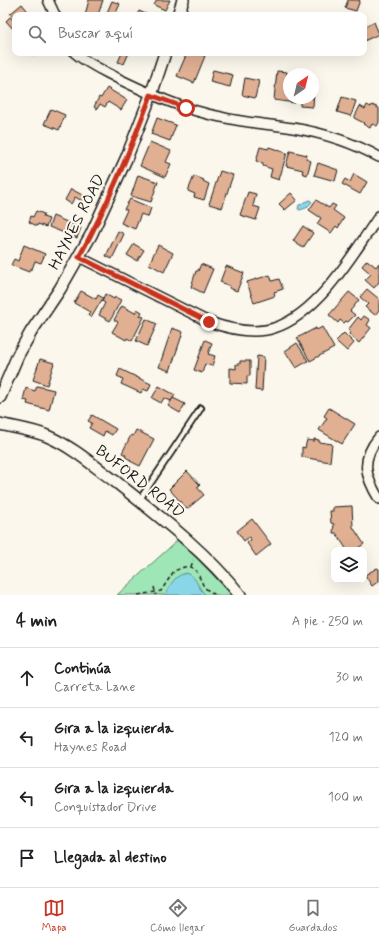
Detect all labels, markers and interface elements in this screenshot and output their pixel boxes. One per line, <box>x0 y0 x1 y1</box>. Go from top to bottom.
search box <box>12 12 367 56</box>
icon: search <box>26 23 48 45</box>
text: Buscar aquí <box>58 24 133 44</box>
north arrow <box>283 68 319 104</box>
route start <box>177 99 195 117</box>
street label: HAYNES ROAD <box>44 170 110 274</box>
route end <box>200 313 218 331</box>
street label: BUFORD ROAD <box>91 440 189 524</box>
map controls <box>331 547 367 583</box>
button: layers <box>331 547 367 583</box>
text: 4 min <box>16 610 57 632</box>
text: A pie · 250 m <box>292 613 363 630</box>
text: Continúa <box>54 659 111 679</box>
icon: ahead <box>16 667 38 689</box>
text: 30 m <box>336 669 363 686</box>
text: Carreta Lane <box>54 679 135 696</box>
text: Gira a la izquierda <box>54 719 173 739</box>
icon: left <box>16 727 38 749</box>
text: 120 m <box>329 729 363 746</box>
text: Haynes Road <box>54 739 127 756</box>
text: Gira a la izquierda <box>54 779 173 799</box>
icon: left <box>16 787 38 809</box>
text: 100 m <box>328 789 363 806</box>
text: Conquistador Drive <box>54 799 157 816</box>
icon: arrive <box>16 847 38 869</box>
text: Llegada al destino <box>54 848 167 868</box>
tab: Mapa <box>42 897 67 935</box>
tab: Cómo llegar <box>150 897 205 935</box>
tab: Guardados <box>288 897 337 935</box>

